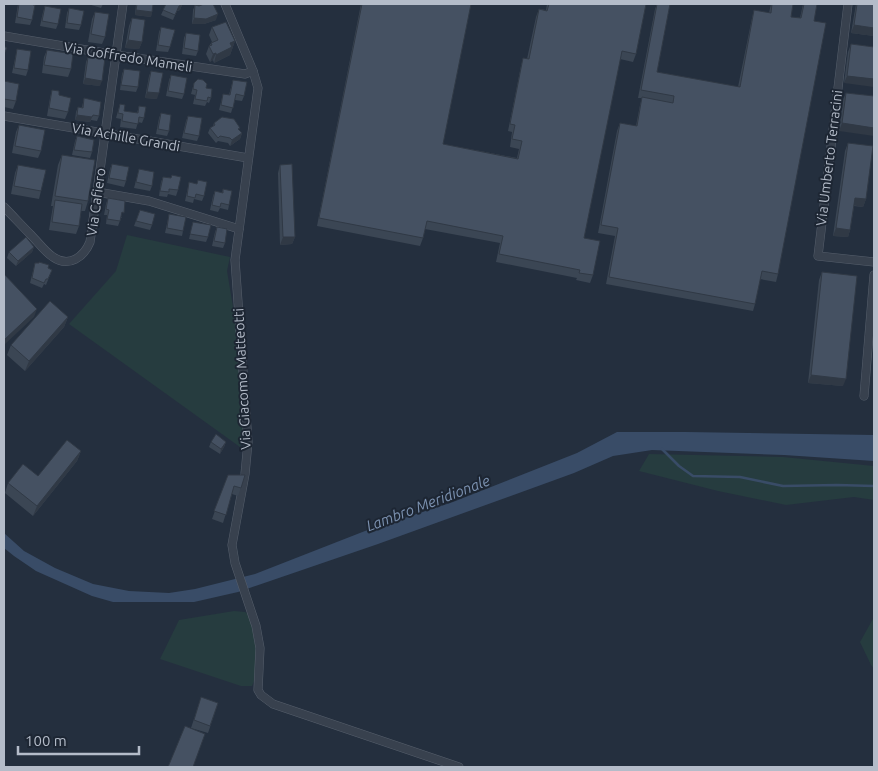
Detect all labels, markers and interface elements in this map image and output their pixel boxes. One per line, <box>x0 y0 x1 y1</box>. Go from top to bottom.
street label: Via Goffredo Mameli <box>62 39 194 75</box>
street label: Via Umberto Terracini <box>813 89 845 227</box>
street label: Via Achille Grandi <box>71 120 181 154</box>
street label: Via Cafiero <box>83 167 109 237</box>
street label: Via Giacomo Matteotti <box>230 308 254 450</box>
water label: Lambro Meridionale <box>364 471 493 534</box>
scale bar <box>18 724 139 756</box>
text: 100 m <box>25 732 67 749</box>

